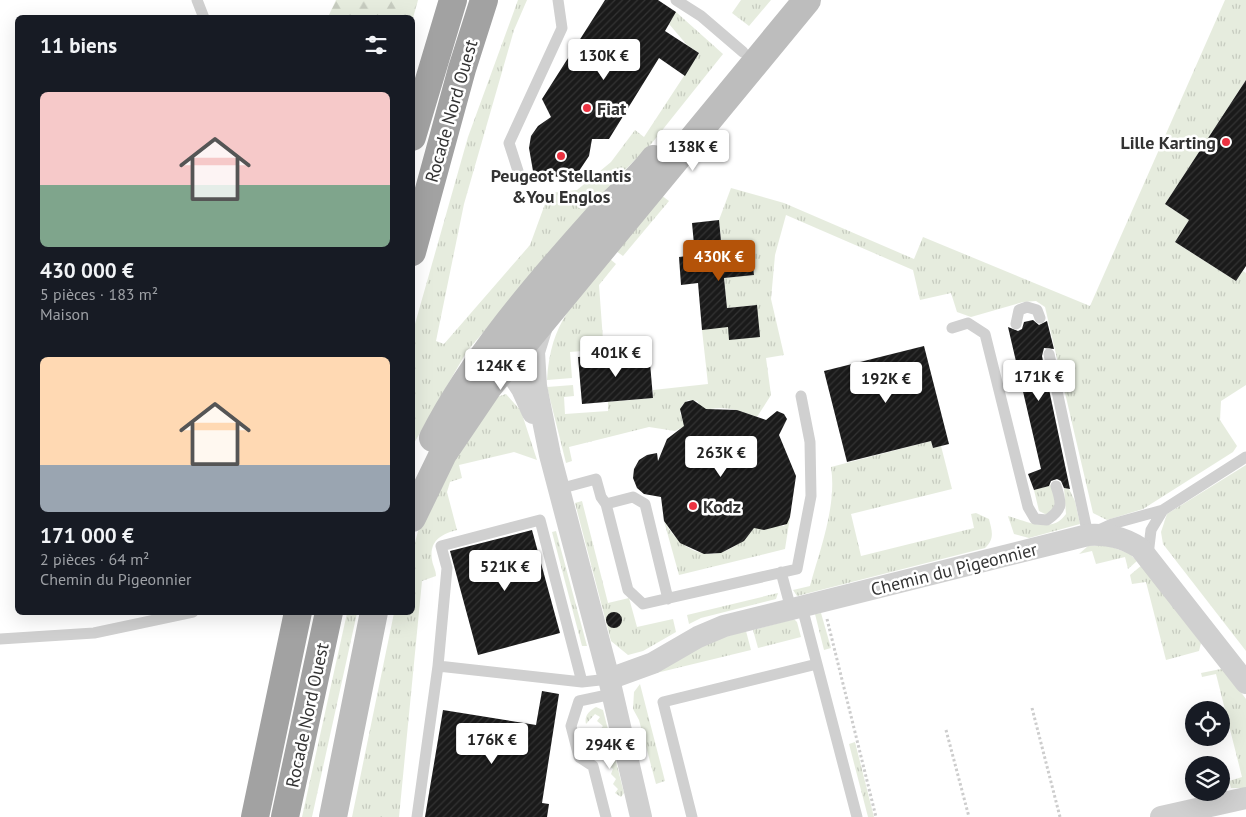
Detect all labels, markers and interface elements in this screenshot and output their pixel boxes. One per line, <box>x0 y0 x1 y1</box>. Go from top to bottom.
icon: filters <box>362 31 390 59</box>
text: 11 biens <box>40 32 117 59</box>
street label: Rocade Nord Ouest <box>420 37 482 185</box>
pin: 130K € <box>563 38 645 81</box>
text: 130K € <box>579 45 629 65</box>
place label: Fiat <box>597 97 627 120</box>
marker: Fiat <box>581 102 593 114</box>
icon: home <box>170 124 260 214</box>
pin: 138K € <box>652 130 734 172</box>
place label: Lille Karting <box>1120 131 1216 154</box>
text: 138K € <box>668 136 718 156</box>
marker: Lille Karting <box>1220 136 1232 148</box>
marker: Peugeot Stellantis &You Englos <box>555 150 567 162</box>
place label: Peugeot Stellantis &You Englos <box>491 164 632 208</box>
pin: 430K € <box>678 240 760 282</box>
text: 430K € <box>694 246 744 266</box>
text: 430 000 € <box>40 257 134 284</box>
text: 5 pièces · 183 m² <box>40 284 158 304</box>
text: Maison <box>40 304 89 324</box>
pin: 401K € <box>575 336 657 378</box>
text: 401K € <box>591 342 641 362</box>
pin: 124K € <box>460 348 542 391</box>
text: 124K € <box>476 355 526 375</box>
pin: 171K € <box>998 360 1080 402</box>
pin: 192K € <box>845 362 927 404</box>
text: 171K € <box>1014 366 1064 386</box>
text: 192K € <box>861 368 911 388</box>
icon: home <box>170 389 260 479</box>
pin: 263K € <box>680 436 762 478</box>
text: 263K € <box>696 442 746 462</box>
place label: Kodz <box>703 495 741 518</box>
marker: Kodz <box>687 500 699 512</box>
text: 171 000 € <box>40 522 134 549</box>
street label: Chemin du Pigeonnier <box>869 537 1039 601</box>
text: 2 pièces · 64 m² <box>40 549 149 569</box>
pin: 521K € <box>464 550 546 592</box>
text: 521K € <box>480 556 530 576</box>
text: Chemin du Pigeonnier <box>40 569 192 589</box>
street label: Rocade Nord Ouest <box>280 641 334 789</box>
map controls <box>1185 701 1230 801</box>
button: locate <box>1185 701 1230 746</box>
pin: 176K € <box>451 722 533 765</box>
pin: 294K € <box>569 728 651 770</box>
text: 176K € <box>467 729 517 749</box>
text: 294K € <box>585 734 635 754</box>
button: layers <box>1185 756 1230 801</box>

